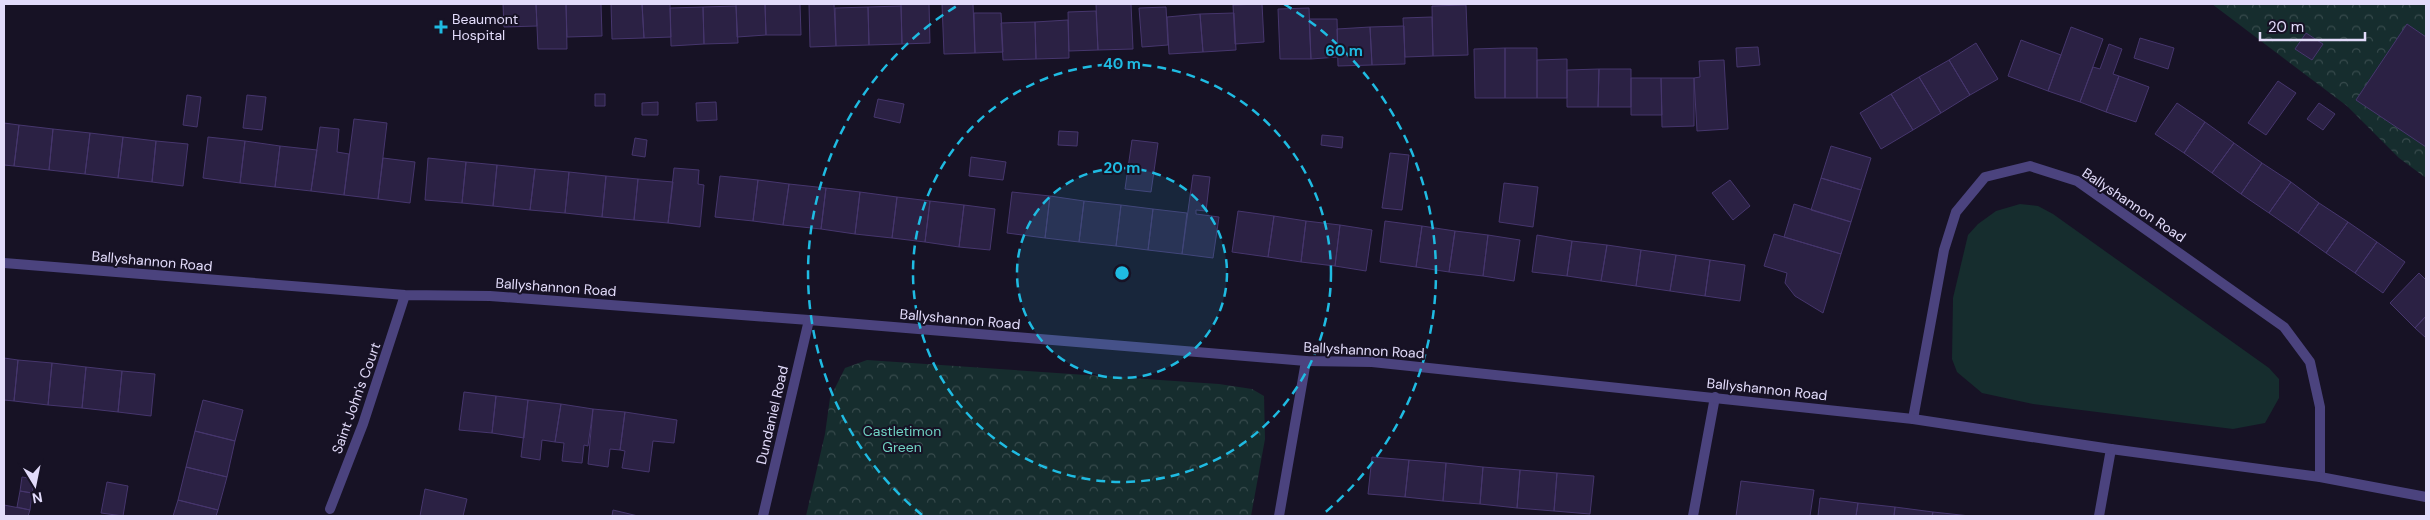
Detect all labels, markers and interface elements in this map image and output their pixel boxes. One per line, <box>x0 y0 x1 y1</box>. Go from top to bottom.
place label: Beaumont Hospital <box>452 10 518 44</box>
scale bar <box>2260 10 2365 42</box>
text: 20 m <box>2268 17 2304 37</box>
marker: Beaumont Hospital <box>434 20 448 34</box>
text: 60 m <box>1325 41 1363 61</box>
text: 40 m <box>1103 54 1141 74</box>
text: 20 m <box>1104 158 1140 178</box>
street label: Ballyshannon Road <box>2079 164 2189 246</box>
street label: Ballyshannon Road <box>91 247 213 275</box>
centre of rings <box>1113 264 1131 282</box>
street label: Ballyshannon Road <box>495 274 617 300</box>
street label: Ballyshannon Road <box>899 305 1021 333</box>
street label: Ballyshannon Road <box>1303 338 1425 362</box>
street label: Saint John's Court <box>328 340 384 456</box>
street label: Dundaniel Road <box>752 364 792 466</box>
street label: Ballyshannon Road <box>1706 374 1828 404</box>
park label: Castletimon Green <box>863 422 941 456</box>
north arrow <box>10 460 60 510</box>
text: N <box>31 488 44 508</box>

